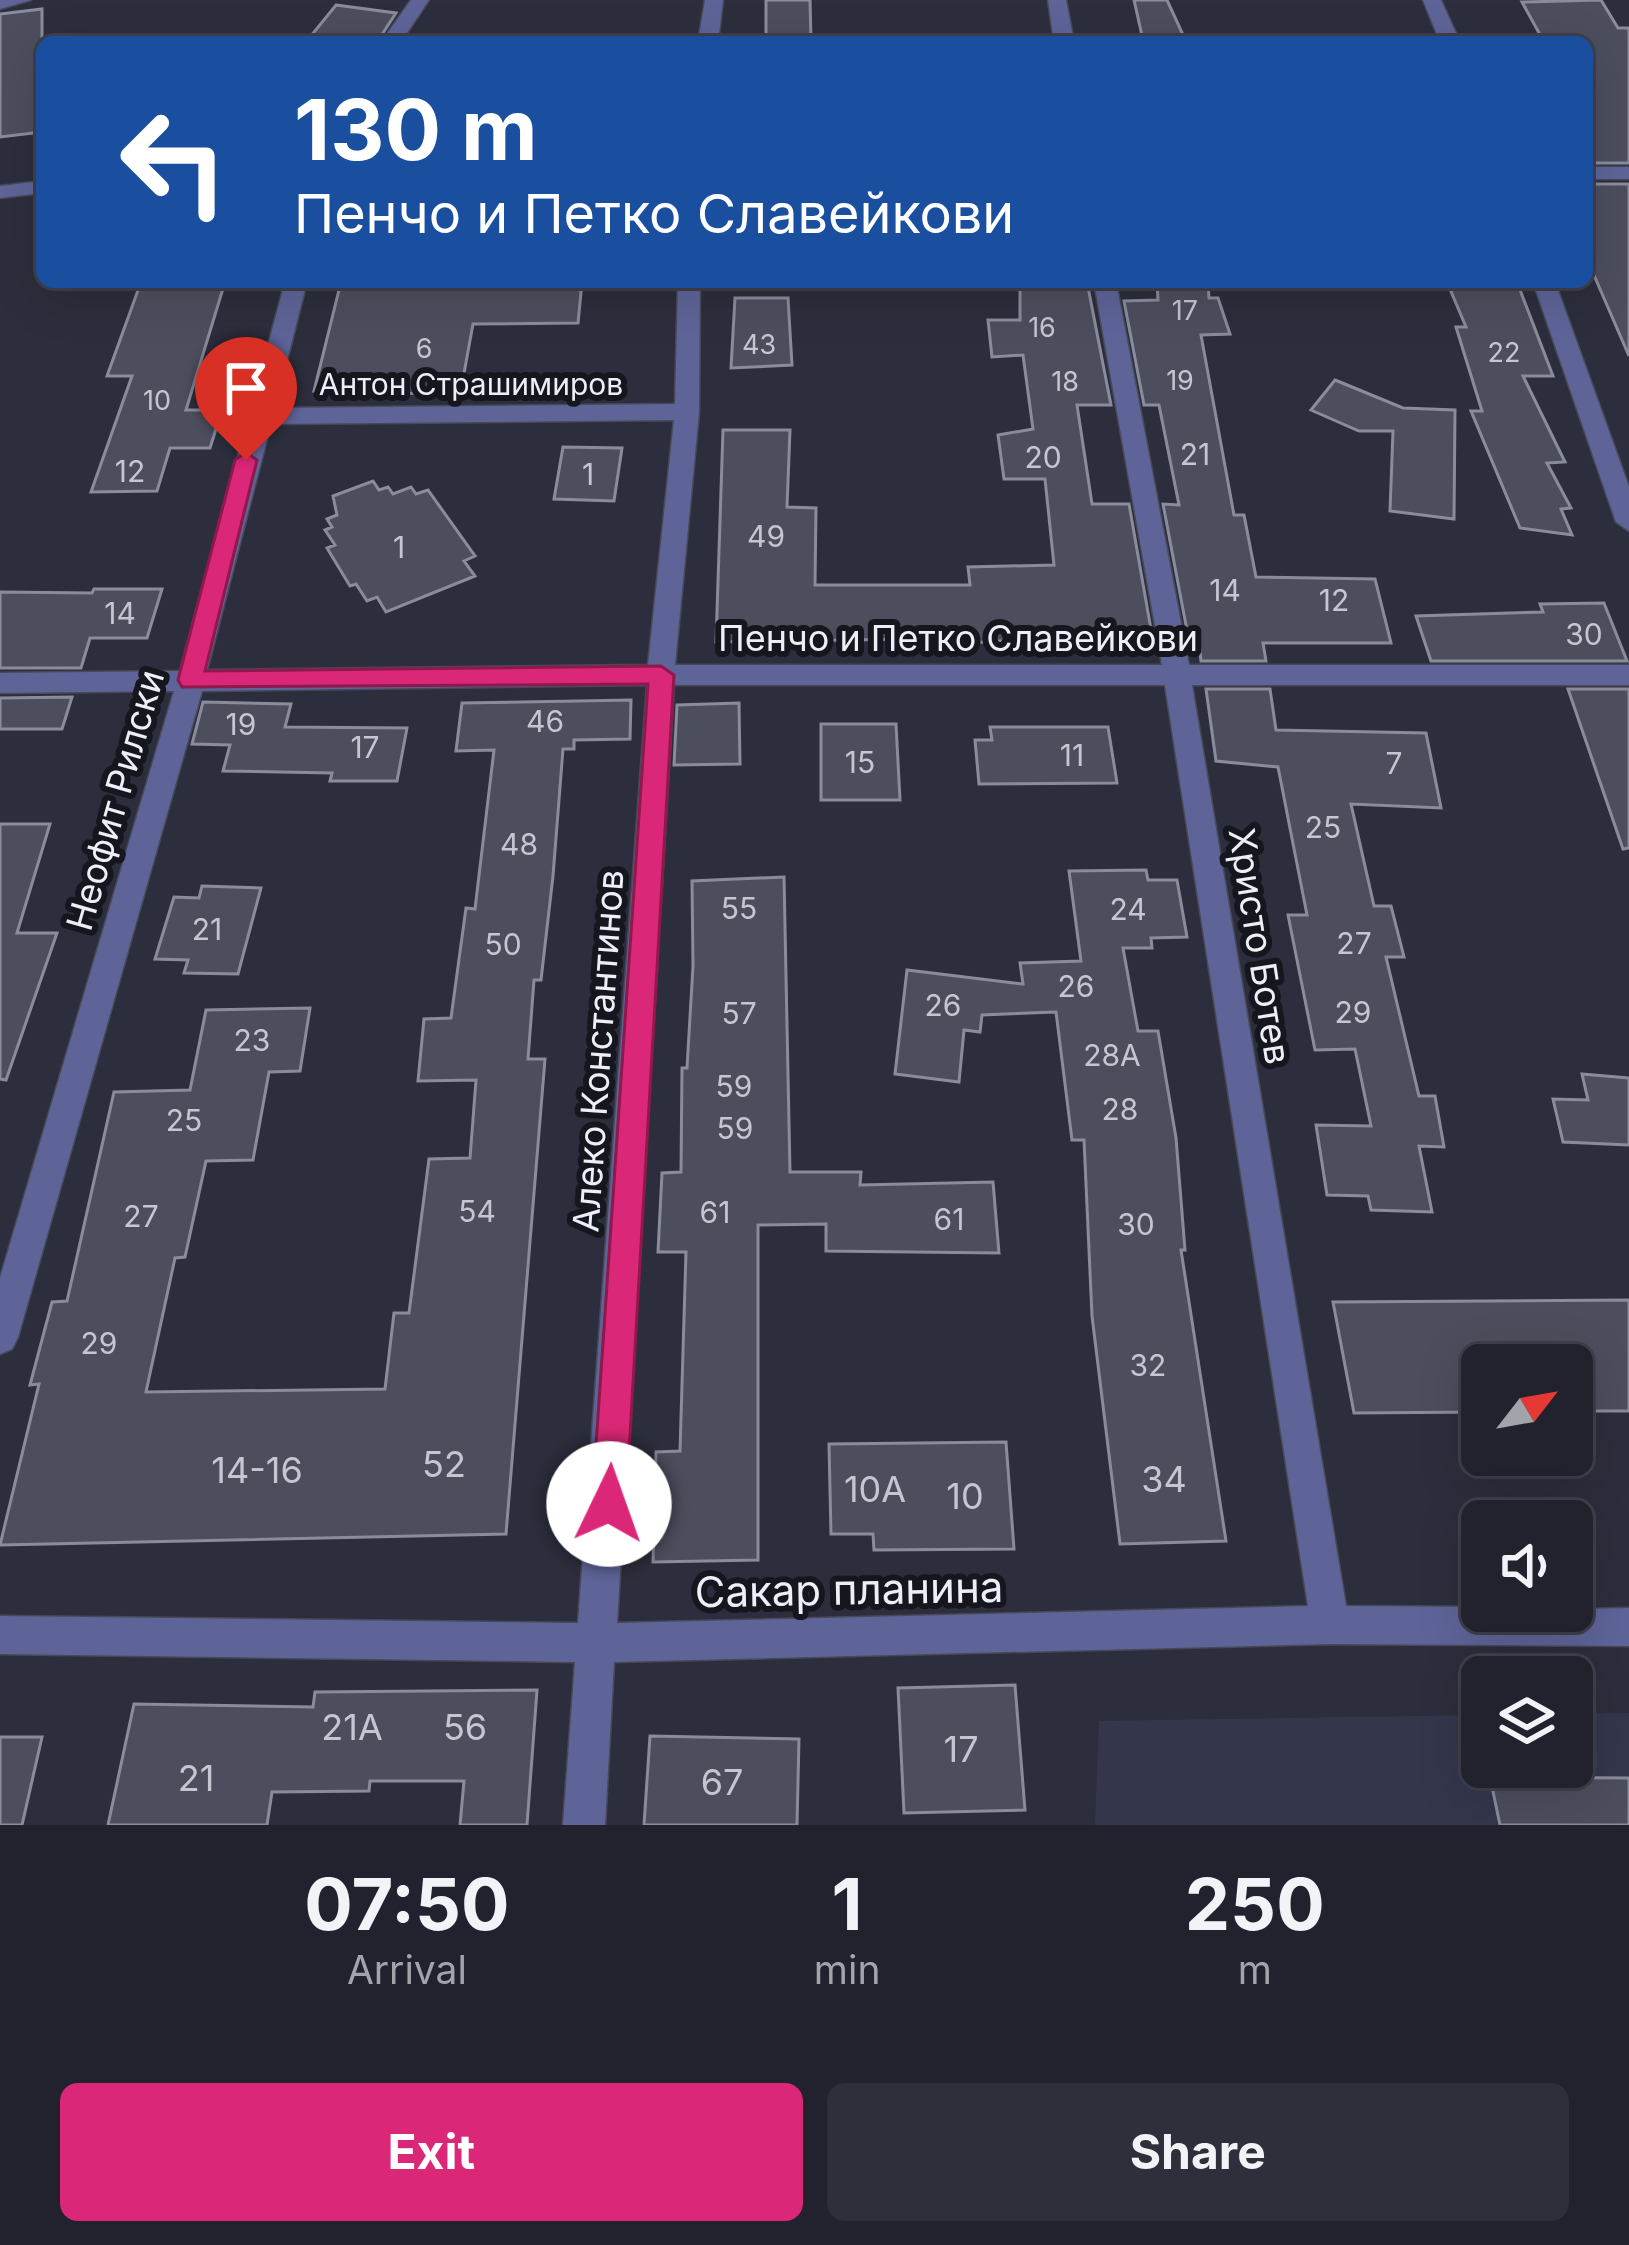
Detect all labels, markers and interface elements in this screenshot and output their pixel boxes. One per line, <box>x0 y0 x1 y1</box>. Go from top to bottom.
text: 130 m <box>294 79 538 180</box>
icon: left <box>96 84 252 240</box>
text: Пенчо и Петко Славейкови <box>294 181 1014 246</box>
house number: 17 <box>1172 294 1198 327</box>
house number: 16 <box>1028 311 1056 344</box>
house number: 43 <box>742 328 776 361</box>
house number: 6 <box>416 332 432 365</box>
house number: 22 <box>1488 336 1520 369</box>
pin <box>195 337 297 460</box>
icon: arrive <box>213 355 279 421</box>
house number: 19 <box>1166 364 1194 397</box>
house number: 18 <box>1051 365 1079 398</box>
street label: Антон Страшимиров <box>319 366 623 402</box>
house number: 10 <box>143 384 171 417</box>
house number: 21 <box>1180 436 1210 472</box>
house number: 20 <box>1024 439 1062 475</box>
house number: 12 <box>115 453 145 489</box>
house number: 1 <box>582 456 594 492</box>
house number: 49 <box>747 518 785 554</box>
house number: 1 <box>393 529 405 565</box>
house number: 14 <box>1209 572 1241 608</box>
house number: 12 <box>1319 582 1349 618</box>
house number: 14 <box>104 595 136 631</box>
street label: Пенчо и Петко Славейкови <box>718 616 1198 660</box>
house number: 30 <box>1565 616 1603 652</box>
street label: Неофит Рилски <box>57 665 173 935</box>
house number: 46 <box>526 703 564 739</box>
house number: 19 <box>226 706 256 742</box>
house number: 17 <box>350 729 380 765</box>
house number: 11 <box>1060 737 1084 773</box>
house number: 15 <box>845 744 875 780</box>
house number: 7 <box>1386 745 1402 781</box>
house number: 25 <box>1305 809 1341 845</box>
street label: Христо Ботев <box>1220 825 1300 1067</box>
house number: 48 <box>500 826 538 862</box>
street label: Алеко Константинов <box>563 868 633 1234</box>
house number: 55 <box>721 890 757 926</box>
house number: 24 <box>1109 891 1147 927</box>
house number: 21 <box>192 911 222 947</box>
house number: 27 <box>1336 925 1372 961</box>
house number: 50 <box>484 926 522 962</box>
house number: 26 <box>1058 968 1094 1004</box>
house number: 26 <box>925 987 961 1023</box>
house number: 29 <box>1335 994 1371 1030</box>
house number: 57 <box>721 995 757 1031</box>
house number: 23 <box>234 1022 270 1058</box>
house number: 28А <box>1083 1037 1141 1073</box>
house number: 59 <box>716 1068 752 1104</box>
house number: 28 <box>1102 1091 1138 1127</box>
house number: 25 <box>166 1102 202 1138</box>
house number: 59 <box>717 1110 753 1146</box>
house number: 54 <box>458 1193 496 1229</box>
house number: 61 <box>700 1194 730 1230</box>
house number: 27 <box>123 1198 159 1234</box>
house number: 61 <box>934 1201 964 1237</box>
house number: 30 <box>1117 1206 1155 1242</box>
house number: 29 <box>81 1325 117 1361</box>
north arrow <box>1461 1344 1593 1476</box>
map controls <box>1461 1344 1593 1788</box>
house number: 32 <box>1130 1347 1166 1383</box>
position arrow <box>546 1441 672 1567</box>
house number: 52 <box>422 1442 466 1486</box>
house number: 14-16 <box>211 1448 303 1492</box>
house number: 34 <box>1141 1457 1187 1501</box>
house number: 10А <box>844 1467 906 1511</box>
house number: 10 <box>946 1474 984 1518</box>
button: sound <box>1461 1500 1593 1632</box>
street label: Сакар планина <box>694 1561 1004 1617</box>
button: layers <box>1461 1656 1593 1788</box>
house number: 21А <box>321 1705 383 1749</box>
house number: 56 <box>443 1705 487 1749</box>
house number: 17 <box>943 1727 979 1771</box>
house number: 21 <box>178 1756 214 1800</box>
house number: 67 <box>701 1760 743 1804</box>
text: 07:50 <box>304 1860 510 1947</box>
text: 1 <box>832 1860 863 1947</box>
text: 250 <box>1185 1860 1325 1947</box>
text: Arrival <box>347 1946 467 1993</box>
text: min <box>814 1946 880 1993</box>
text: m <box>1238 1946 1272 1993</box>
button: Exit <box>60 2083 803 2221</box>
button: Share <box>827 2083 1569 2221</box>

